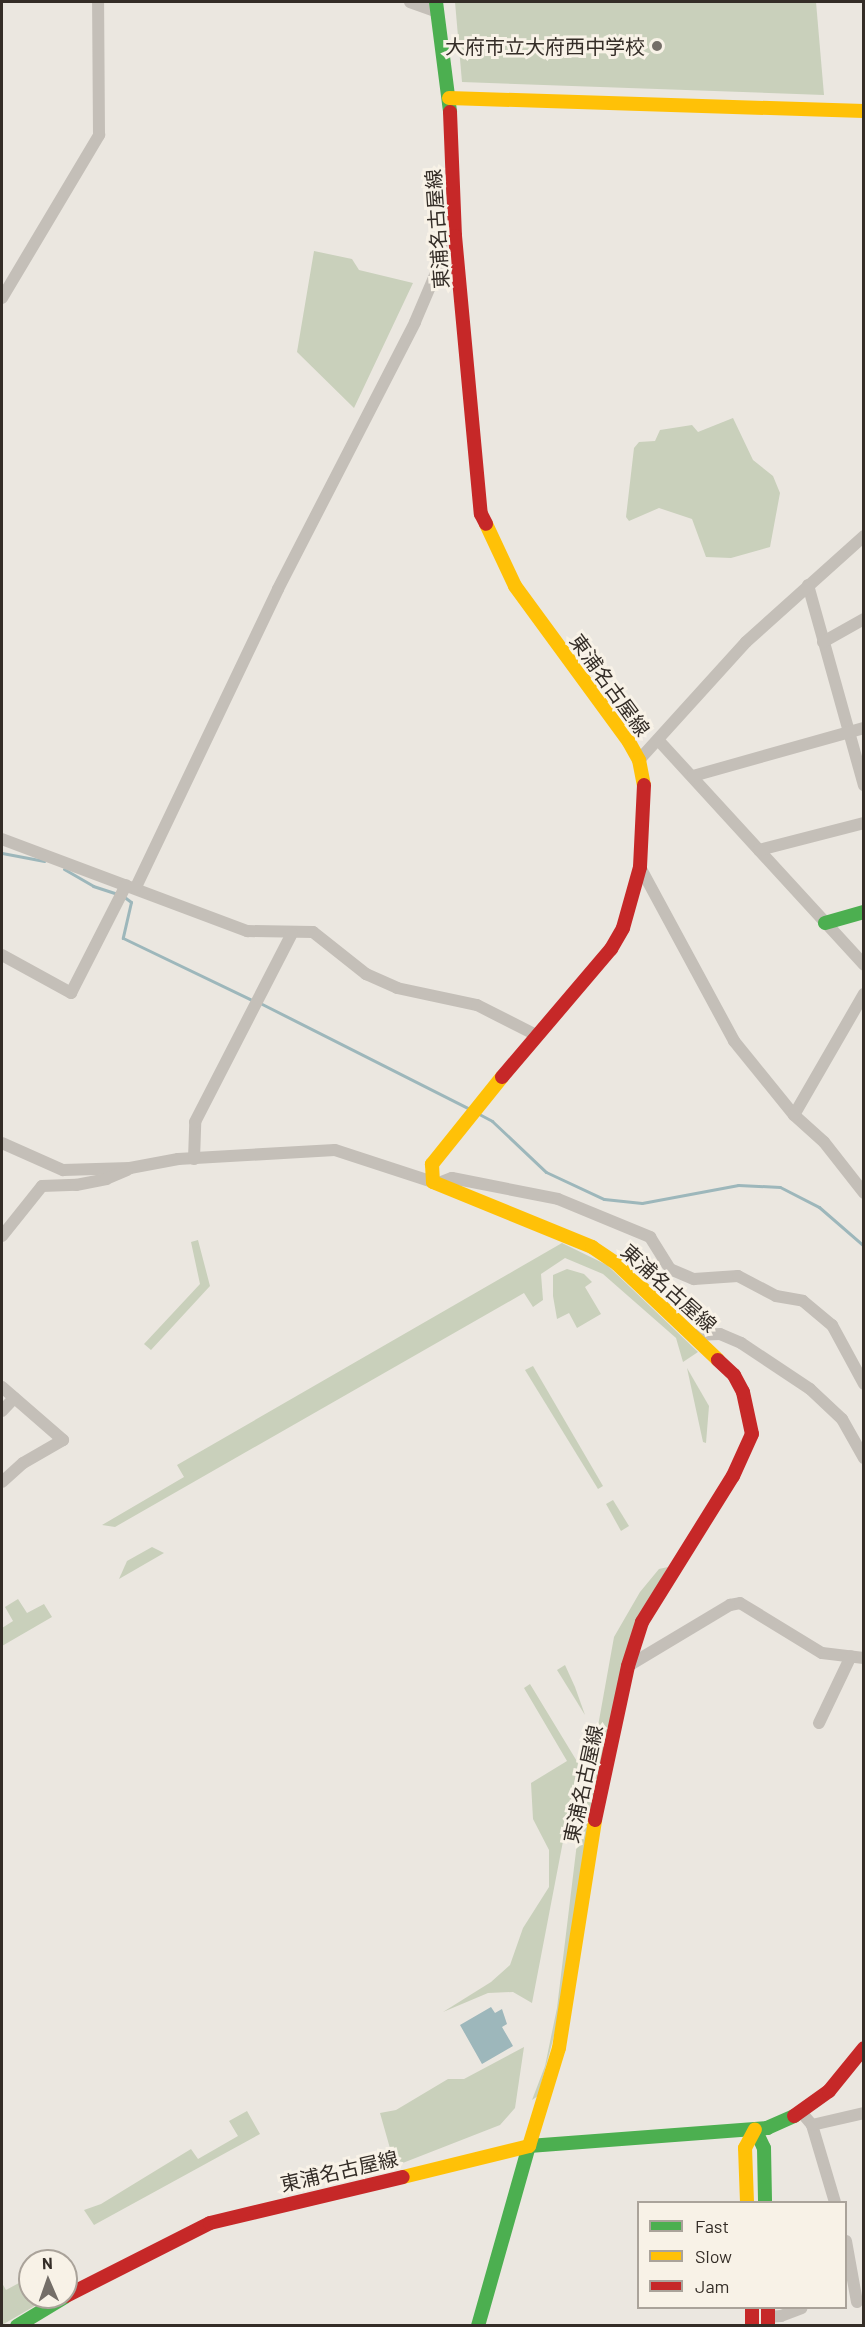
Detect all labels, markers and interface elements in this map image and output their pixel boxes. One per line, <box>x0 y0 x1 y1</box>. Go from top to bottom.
place label: 大府市立大府西中学校 <box>445 34 645 58</box>
marker: 大府市立大府西中学校 <box>650 39 664 53</box>
street label: 東浦名古屋線 <box>421 168 453 290</box>
street label: 東浦名古屋線 <box>565 629 655 741</box>
street label: 東浦名古屋線 <box>616 1239 722 1337</box>
street label: 東浦名古屋線 <box>559 1723 607 1845</box>
street label: 東浦名古屋線 <box>278 2146 400 2196</box>
legend <box>637 2201 847 2309</box>
text: Fast <box>695 2215 729 2237</box>
text: Slow <box>695 2245 732 2267</box>
north arrow <box>18 2249 78 2309</box>
text: N <box>42 2253 53 2272</box>
text: Jam <box>695 2275 729 2297</box>

